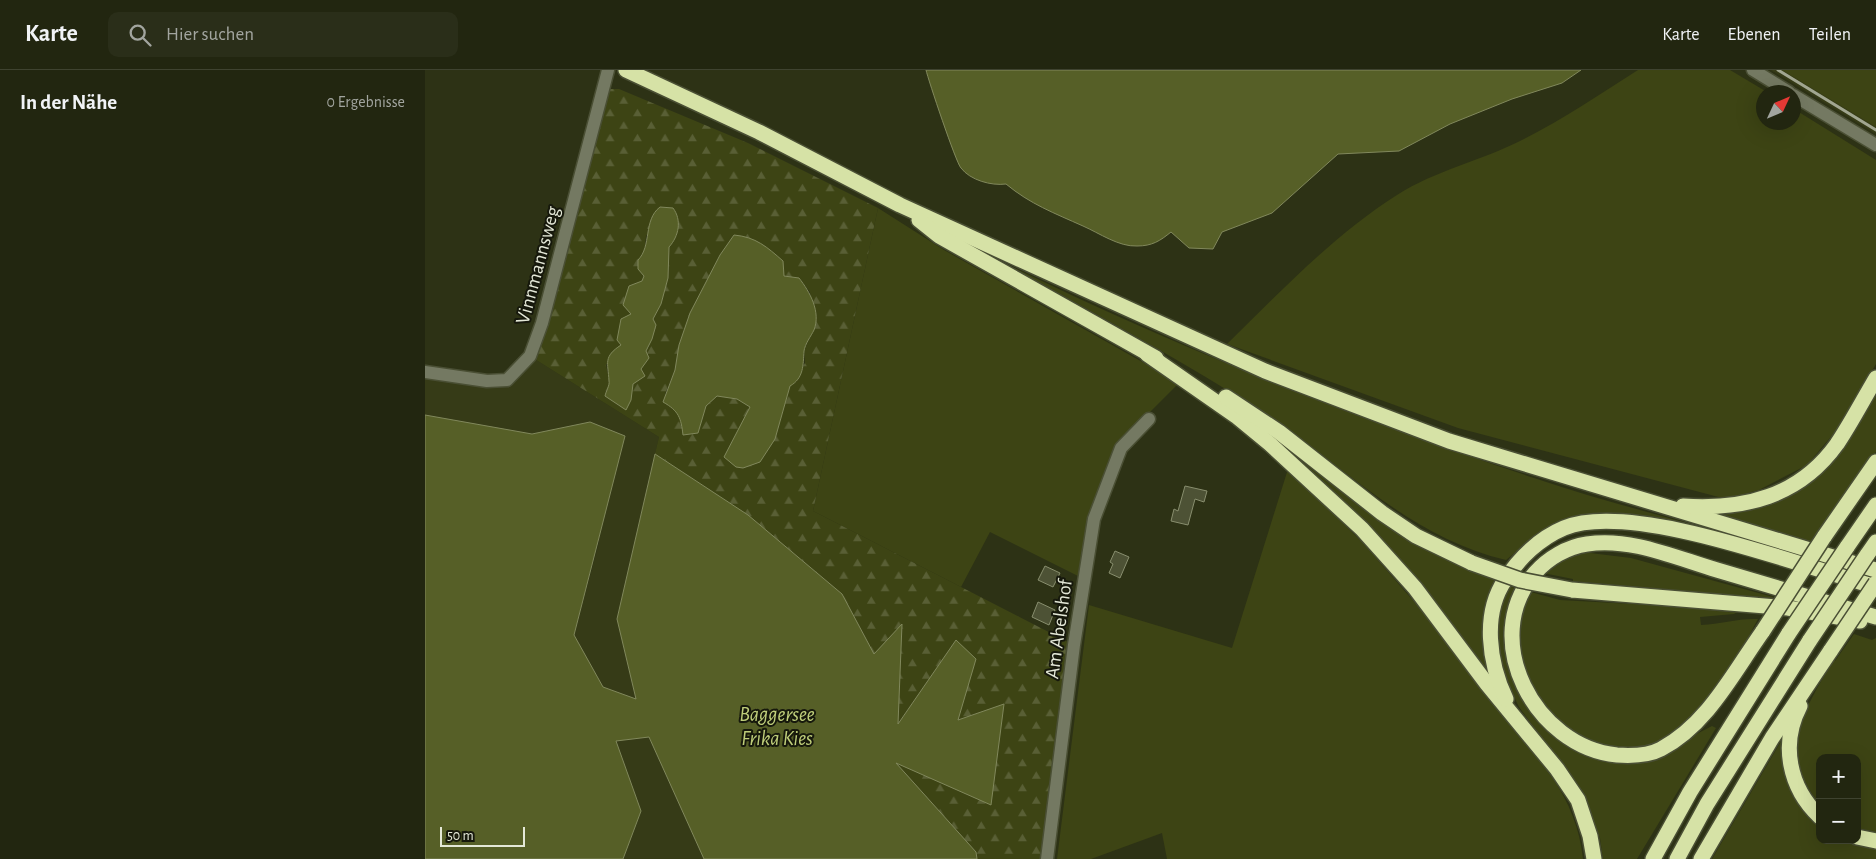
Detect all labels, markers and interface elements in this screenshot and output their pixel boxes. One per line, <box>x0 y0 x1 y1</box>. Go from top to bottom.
search box <box>108 12 458 57</box>
icon: search <box>126 21 154 49</box>
text: Karte <box>25 22 78 46</box>
text: Hier suchen <box>166 25 254 44</box>
text: Karte <box>1662 26 1700 44</box>
text: Ebenen <box>1728 26 1781 44</box>
text: Teilen <box>1809 26 1851 44</box>
north arrow <box>1756 85 1801 130</box>
text: In der Nähe <box>20 92 117 113</box>
text: 0 Ergebnisse <box>327 94 405 110</box>
street label: Vinnmannsweg <box>513 204 563 326</box>
street label: Am Abelshof <box>1042 577 1076 680</box>
water label: Baggersee Frika Kies <box>739 704 815 749</box>
map controls <box>1816 754 1861 844</box>
button: + <box>1816 754 1861 799</box>
button: − <box>1816 799 1861 844</box>
scale bar <box>440 824 525 847</box>
text: 50 m <box>447 829 474 843</box>

